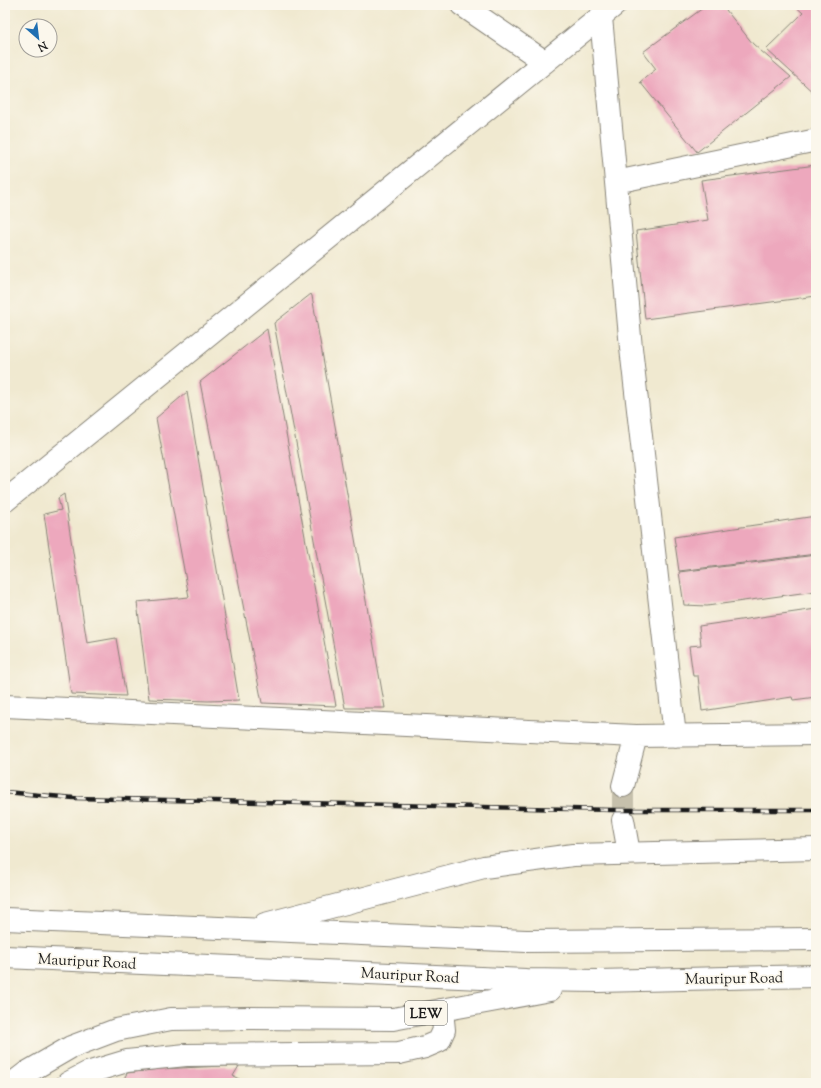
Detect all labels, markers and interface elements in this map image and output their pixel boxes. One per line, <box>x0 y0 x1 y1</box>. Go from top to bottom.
north arrow <box>18 18 58 58</box>
text: N <box>34 36 51 55</box>
street label: Mauripur Road <box>37 949 137 976</box>
street label: Mauripur Road <box>360 963 460 990</box>
street label: Mauripur Road <box>685 968 784 991</box>
road number: LEW <box>405 1001 447 1025</box>

